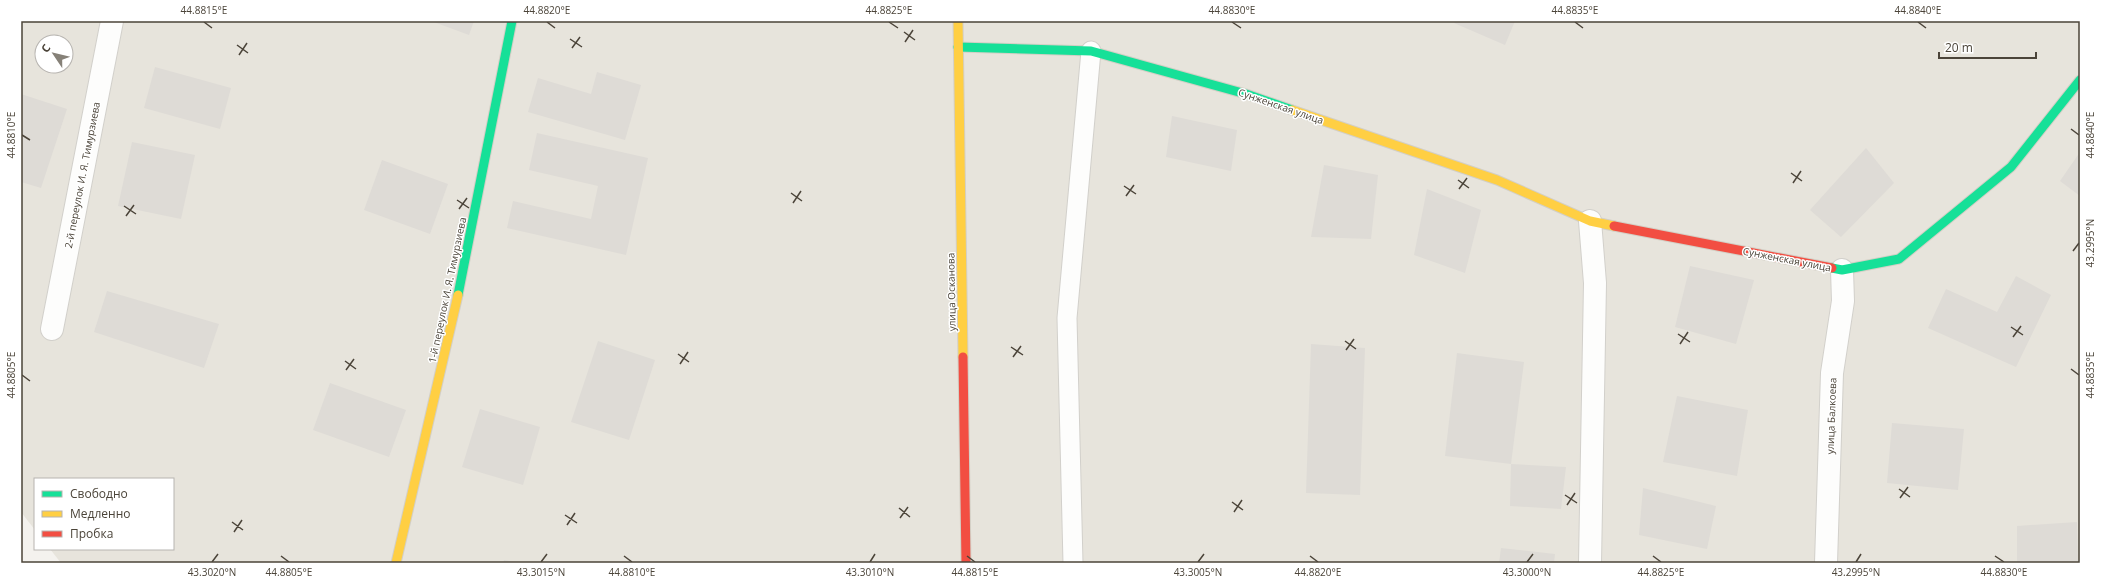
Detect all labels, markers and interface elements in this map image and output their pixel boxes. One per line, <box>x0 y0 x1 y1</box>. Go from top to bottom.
text: 44.8815°E <box>181 3 227 17</box>
text: 44.8820°E <box>524 3 570 17</box>
text: 44.8825°E <box>866 3 912 17</box>
text: 44.8830°E <box>1209 3 1255 17</box>
text: 44.8835°E <box>1552 3 1598 17</box>
text: 44.8840°E <box>1895 3 1941 17</box>
north arrow <box>34 34 74 74</box>
scale bar <box>1939 34 2036 60</box>
text: 20 m <box>1945 39 1973 56</box>
text: С <box>37 41 54 55</box>
street label: Сунженская улица <box>1236 85 1326 127</box>
street label: 2-й переулок И. Я. Тимурзиева <box>61 101 103 249</box>
text: 44.8810°E <box>4 112 18 158</box>
text: 44.8840°E <box>2083 112 2097 158</box>
street label: 1-й переулок И. Я. Тимурзиева <box>425 216 469 364</box>
text: 43.2995°N <box>2083 219 2097 267</box>
street label: Сунженская улица <box>1742 244 1832 274</box>
street label: улица Осканова <box>943 253 959 331</box>
text: 44.8805°E <box>4 352 18 398</box>
text: 44.8835°E <box>2083 352 2097 398</box>
street label: улица Балкоева <box>1823 377 1839 455</box>
legend <box>34 478 174 550</box>
text: Свободно <box>70 485 128 502</box>
text: Медленно <box>70 505 130 522</box>
text: Пробка <box>70 525 113 542</box>
text: 43.3020°N <box>188 565 236 579</box>
text: 44.8805°E <box>266 565 312 579</box>
text: 43.3015°N <box>517 565 565 579</box>
text: 44.8810°E <box>609 565 655 579</box>
text: 43.3010°N <box>846 565 894 579</box>
text: 44.8815°E <box>952 565 998 579</box>
text: 43.3005°N <box>1174 565 1222 579</box>
text: 44.8820°E <box>1295 565 1341 579</box>
text: 43.3000°N <box>1503 565 1551 579</box>
text: 44.8825°E <box>1638 565 1684 579</box>
text: 43.2995°N <box>1832 565 1880 579</box>
text: 44.8830°E <box>1981 565 2027 579</box>

